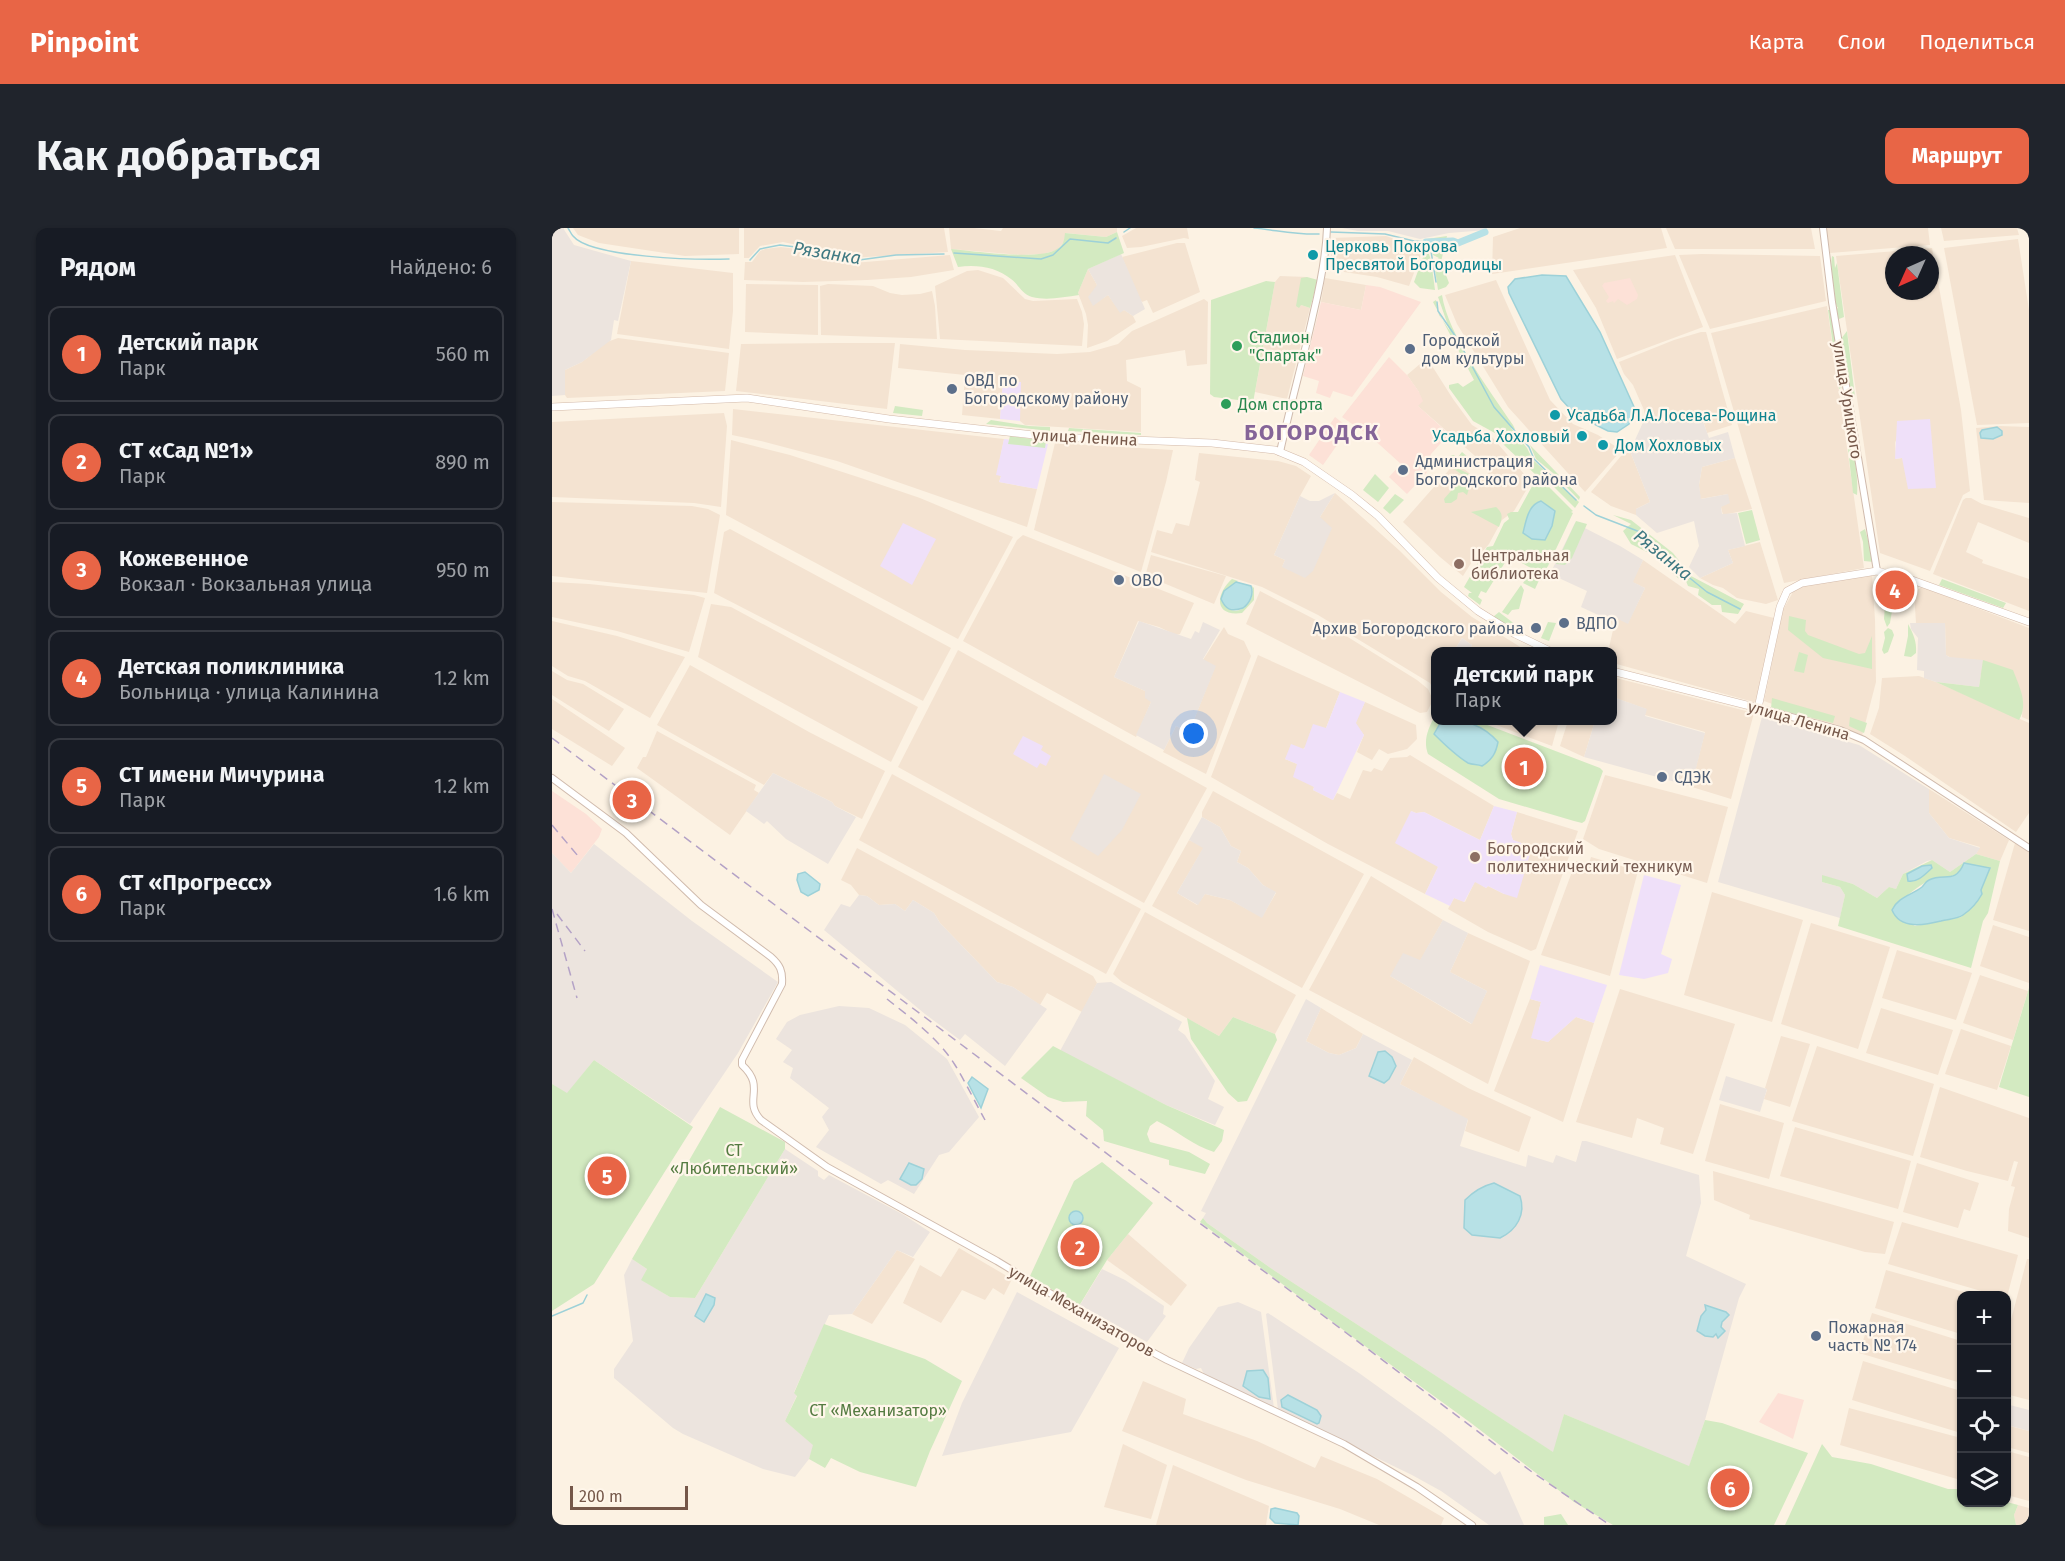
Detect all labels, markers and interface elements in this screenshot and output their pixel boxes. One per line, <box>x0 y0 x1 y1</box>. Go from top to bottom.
text: Pinpoint <box>30 26 139 59</box>
text: Карта <box>1749 29 1805 55</box>
text: Слои <box>1838 29 1886 55</box>
text: Поделиться <box>1919 29 2035 55</box>
button: Маршрут <box>1885 128 2029 184</box>
text: Как добраться <box>36 131 322 181</box>
water label: Рязанка <box>791 237 863 269</box>
place label: Церковь Покрова Пресвятой Богородицы <box>1325 237 1502 274</box>
north arrow <box>1885 246 1939 300</box>
marker: Церковь Покрова Пресвятой Богородицы <box>1306 248 1320 262</box>
text: Рядом <box>60 252 136 283</box>
text: Найдено: 6 <box>389 255 492 279</box>
place label: Стадион "Спартак" <box>1249 328 1321 365</box>
text: Детский парк <box>119 329 258 356</box>
place label: Городской дом культуры <box>1422 331 1524 368</box>
marker: Стадион "Спартак" <box>1230 339 1244 353</box>
street label: улица Урицкого <box>1829 340 1866 460</box>
text: 1 <box>77 342 86 366</box>
text: 560 m <box>436 342 490 366</box>
marker: Городской дом культуры <box>1403 342 1417 356</box>
text: Парк <box>119 356 166 380</box>
place label: ОВД по Богородскому району <box>964 371 1128 408</box>
marker: ОВД по Богородскому району <box>945 382 959 396</box>
place label: Дом спорта <box>1237 395 1323 414</box>
marker: Дом спорта <box>1219 397 1233 411</box>
place label: Усадьба Л.А.Лосева-Рощина <box>1567 406 1777 425</box>
marker: Усадьба Л.А.Лосева-Рощина <box>1548 408 1562 422</box>
district label: БОГОРОДСК <box>1244 419 1380 446</box>
street label: улица Ленина <box>1032 425 1138 450</box>
place label: Усадьба Хохловый <box>1432 427 1570 446</box>
marker: Усадьба Хохловый <box>1575 429 1589 443</box>
place label: Дом Хохловых <box>1614 436 1722 455</box>
text: СТ «Сад №1» <box>119 437 253 464</box>
marker: Дом Хохловых <box>1596 438 1610 452</box>
text: 2 <box>76 450 87 474</box>
text: 890 m <box>435 450 490 474</box>
place label: Администрация Богородского района <box>1415 452 1577 489</box>
marker: Администрация Богородского района <box>1396 463 1410 477</box>
text: Парк <box>119 464 166 488</box>
water label: Рязанка <box>1629 525 1697 585</box>
text: Кожевенное <box>119 545 248 572</box>
place label: Центральная библиотека <box>1471 546 1570 583</box>
marker: Центральная библиотека <box>1452 557 1466 571</box>
text: 3 <box>76 558 87 582</box>
text: 950 m <box>436 558 490 582</box>
pin: 4 <box>1876 568 1914 613</box>
place label: ОВО <box>1131 571 1163 590</box>
text: Вокзал · Вокзальная улица <box>119 572 372 596</box>
marker: ОВО <box>1112 573 1126 587</box>
place label: ВДПО <box>1576 614 1617 633</box>
marker: ВДПО <box>1557 616 1571 630</box>
place label: Архив Богородского района <box>1312 619 1524 638</box>
marker: Архив Богородского района <box>1529 621 1543 635</box>
popup <box>1431 647 1617 725</box>
text: Детская поликлиника <box>119 653 344 680</box>
text: Детский парк <box>1454 661 1594 688</box>
text: 4 <box>76 666 87 690</box>
text: 1.2 km <box>434 666 490 690</box>
text: Больница · улица Калинина <box>119 680 379 704</box>
text: Парк <box>1454 688 1501 712</box>
street label: улица Ленина <box>1746 697 1852 744</box>
your location <box>1179 719 1208 748</box>
pin: 1 <box>1504 744 1544 790</box>
text: СТ имени Мичурина <box>119 761 324 788</box>
place label: СДЭК <box>1674 768 1711 787</box>
marker: СДЭК <box>1655 770 1669 784</box>
text: 5 <box>76 774 87 798</box>
text: 1.2 km <box>434 774 490 798</box>
pin: 3 <box>612 778 652 822</box>
text: Парк <box>119 788 166 812</box>
place label: Богородский политехнический техникум <box>1487 839 1693 876</box>
marker: Богородский политехнический техникум <box>1468 850 1482 864</box>
text: СТ «Прогресс» <box>119 869 272 896</box>
text: 6 <box>76 882 87 906</box>
text: 1.6 km <box>433 882 490 906</box>
text: Парк <box>119 896 166 920</box>
park label: СТ «Любительский» <box>670 1141 798 1178</box>
pin: 5 <box>588 1154 626 1198</box>
pin: 2 <box>1060 1224 1100 1270</box>
street label: улица Механизаторов <box>1005 1262 1158 1361</box>
map controls <box>1957 1291 2011 1507</box>
button: + <box>1957 1291 2011 1345</box>
place label: Пожарная часть № 174 <box>1828 1318 1917 1355</box>
marker: Пожарная часть № 174 <box>1809 1329 1823 1343</box>
button: − <box>1957 1345 2011 1399</box>
button: locate <box>1957 1399 2011 1453</box>
park label: СТ «Механизатор» <box>809 1401 947 1420</box>
button: layers <box>1957 1453 2011 1507</box>
pin: 6 <box>1710 1466 1750 1510</box>
scale bar <box>570 1483 688 1510</box>
text: 200 m <box>579 1487 623 1506</box>

